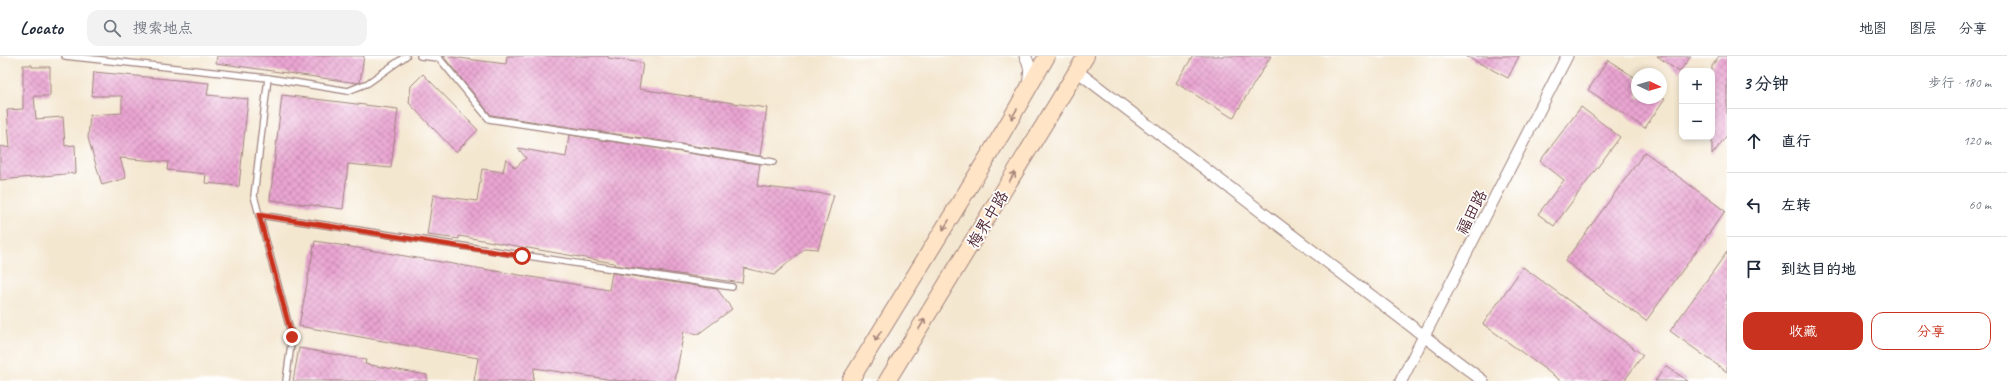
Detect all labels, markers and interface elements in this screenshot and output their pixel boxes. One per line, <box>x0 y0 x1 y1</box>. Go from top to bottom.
search box <box>87 10 367 46</box>
text: Locato <box>20 16 63 40</box>
icon: search <box>101 17 123 39</box>
text: 搜索地点 <box>133 19 193 38</box>
text: 地图 <box>1859 20 1887 37</box>
text: 图层 <box>1909 20 1937 37</box>
text: 分享 <box>1959 20 1987 37</box>
north arrow <box>1631 68 1667 104</box>
map controls <box>1679 68 1715 140</box>
button: + <box>1679 68 1715 104</box>
text: 3 分钟 <box>1743 73 1789 94</box>
text: 步行 · 180 m <box>1928 75 1991 91</box>
button: − <box>1679 104 1715 140</box>
one-way arrow <box>1009 108 1017 120</box>
icon: ahead <box>1743 130 1765 152</box>
text: 直行 <box>1781 132 1811 151</box>
text: 120 m <box>1963 133 1991 149</box>
one-way arrow <box>1009 171 1017 183</box>
street label: 梅界中路 <box>963 187 1013 252</box>
street label: 福田路 <box>1452 187 1492 238</box>
icon: left <box>1743 194 1765 216</box>
text: 左转 <box>1781 196 1811 215</box>
text: 60 m <box>1969 197 1991 213</box>
one-way arrow <box>942 219 950 230</box>
route start <box>513 247 531 265</box>
icon: arrive <box>1743 258 1765 280</box>
text: 到达目的地 <box>1781 260 1856 279</box>
button: 收藏 <box>1743 312 1863 350</box>
button: 分享 <box>1871 312 1991 350</box>
one-way arrow <box>919 318 927 330</box>
route end <box>283 328 301 346</box>
one-way arrow <box>874 330 882 341</box>

